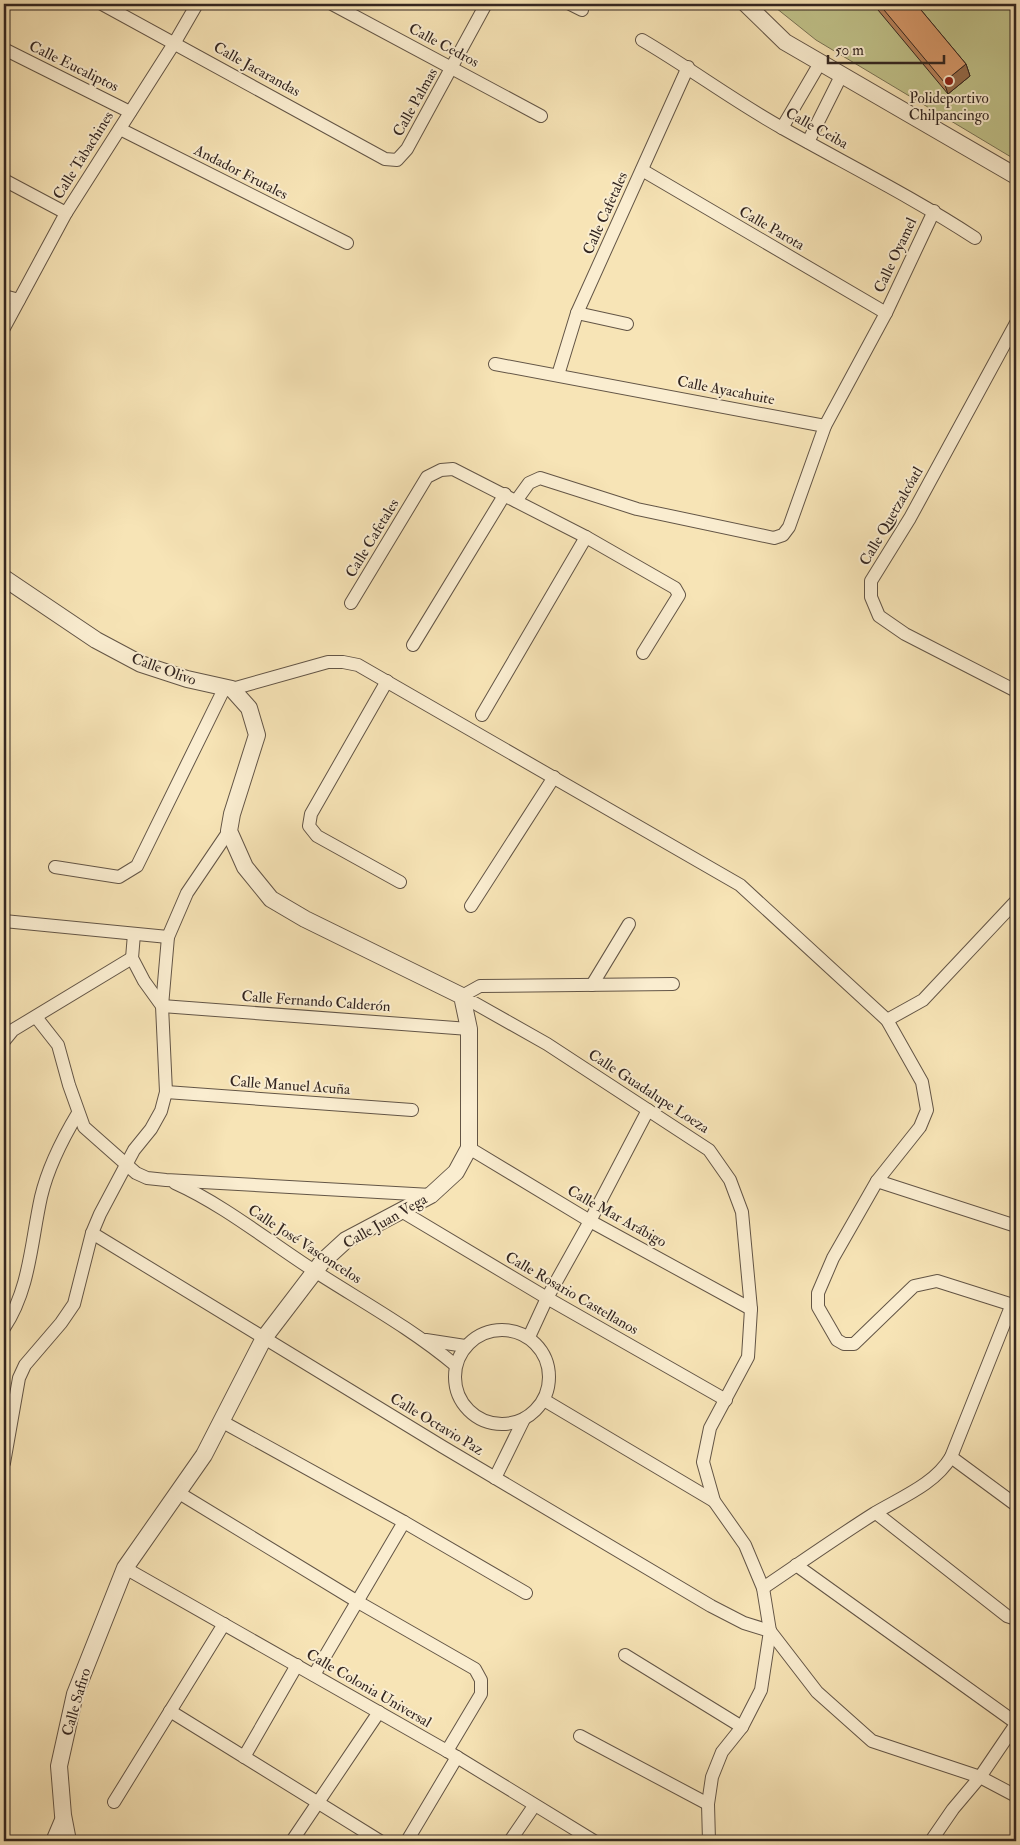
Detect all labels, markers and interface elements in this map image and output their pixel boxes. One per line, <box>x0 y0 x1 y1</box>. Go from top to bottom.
street label: Calle Cedros <box>405 19 482 72</box>
scale bar <box>828 32 944 64</box>
street label: Calle Eucaliptos <box>25 37 122 97</box>
street label: Calle Jacarandas <box>210 38 304 102</box>
text: 50 m <box>835 41 864 60</box>
street label: Calle Palmas <box>389 65 442 140</box>
marker: Polideportivo Chilpancingo <box>943 75 955 87</box>
place label: Polideportivo Chilpancingo <box>909 89 989 126</box>
street label: Calle Ceiba <box>782 103 852 154</box>
street label: Calle Tabachines <box>49 108 118 203</box>
street label: Andador Frutales <box>190 140 291 204</box>
street label: Calle Cafetales <box>579 169 632 257</box>
street label: Calle Parota <box>736 202 809 255</box>
street label: Calle Oyamel <box>870 214 921 296</box>
street label: Calle Ayacahuite <box>676 372 776 409</box>
street label: Calle Quetzalcóatl <box>855 463 927 569</box>
street label: Calle Cafetales <box>341 495 403 581</box>
street label: Calle Olivo <box>129 649 199 690</box>
street label: Calle Fernando Calderón <box>241 987 391 1016</box>
street label: Calle Guadalupe Loeza <box>584 1045 714 1139</box>
street label: Calle Manuel Acuña <box>229 1072 352 1099</box>
street label: Calle Mar Arábigo <box>564 1181 670 1252</box>
street label: Calle Juan Vega <box>340 1189 432 1254</box>
street label: Calle José Vasconcelos <box>244 1201 365 1289</box>
street label: Calle Rosario Castellanos <box>502 1248 642 1339</box>
street label: Calle Octavio Paz <box>387 1389 487 1460</box>
street label: Calle Colonia Universal <box>303 1645 435 1732</box>
street label: Calle Safiro <box>58 1666 95 1738</box>

